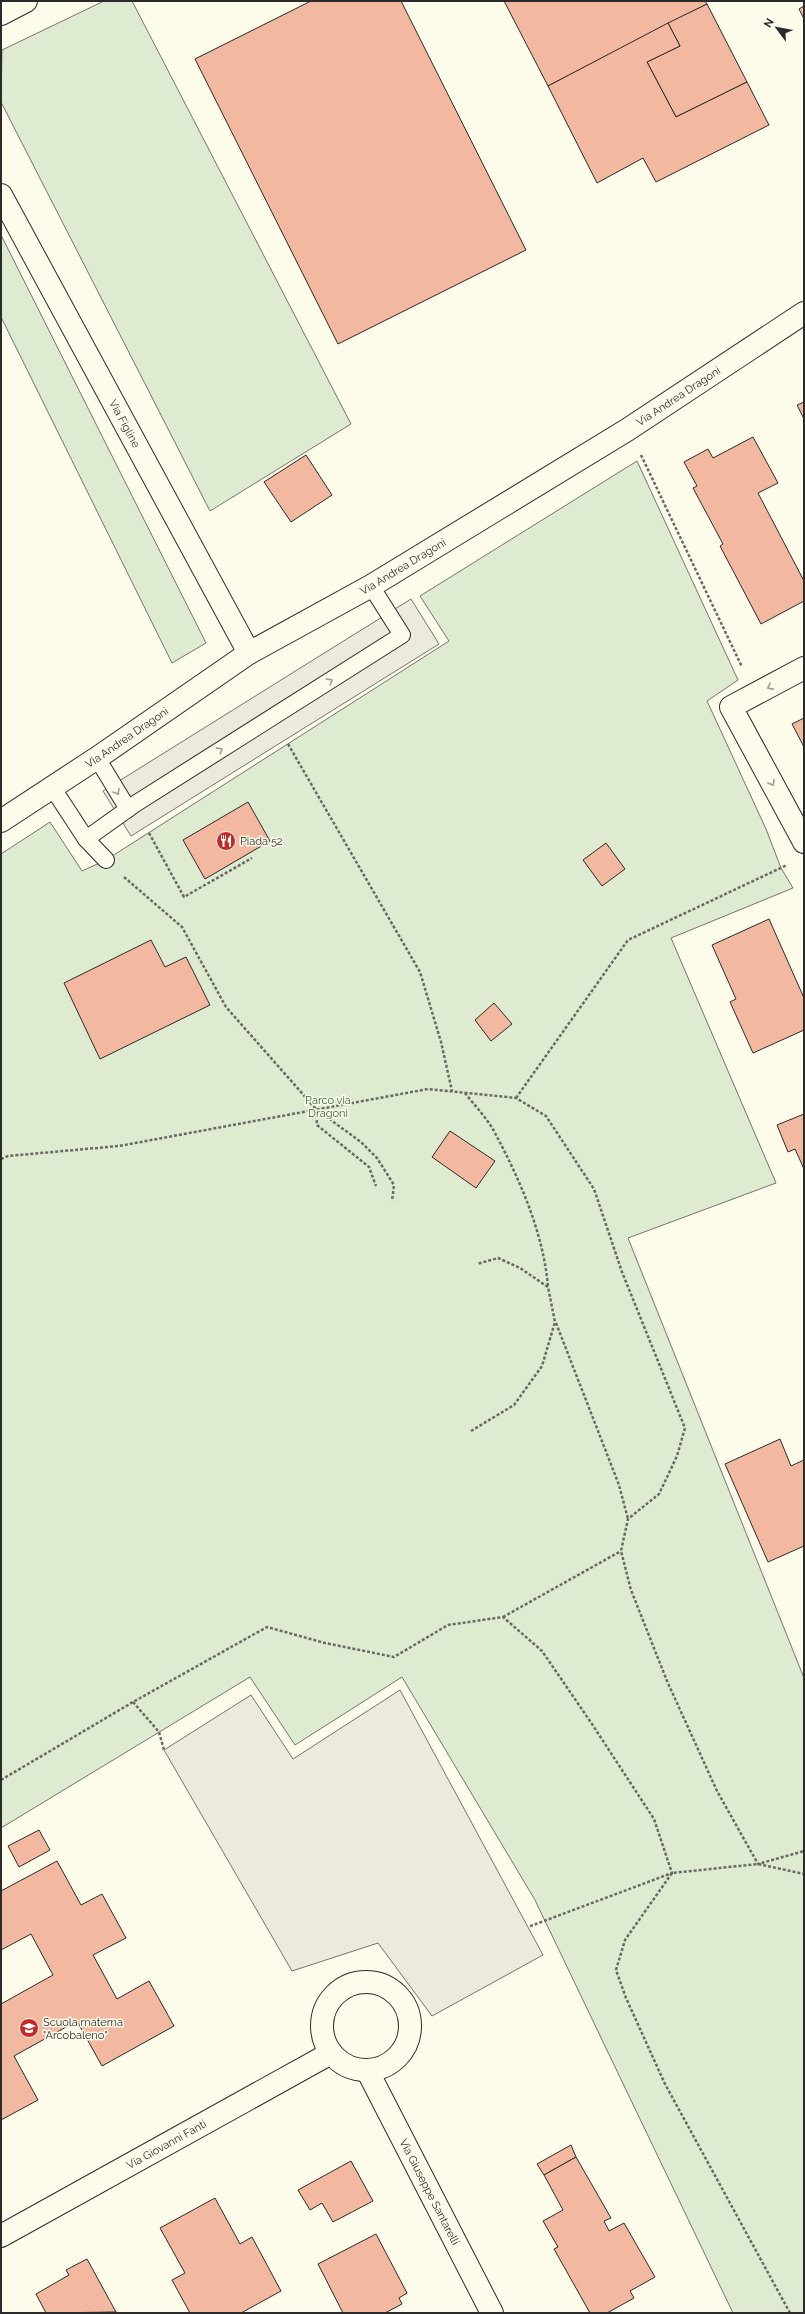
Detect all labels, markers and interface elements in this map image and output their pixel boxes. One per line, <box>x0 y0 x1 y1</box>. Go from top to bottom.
north arrow <box>757 8 797 48</box>
text: N <box>761 16 777 30</box>
street label: Via Andrea Dragoni <box>634 364 723 429</box>
street label: Via Figline <box>106 398 143 451</box>
street label: Via Andrea Dragoni <box>358 536 448 598</box>
one-way arrow <box>326 678 333 685</box>
one-way arrow <box>767 682 774 689</box>
street label: Via Andrea Dragoni <box>83 705 171 771</box>
one-way arrow <box>216 748 223 755</box>
one-way arrow <box>767 779 775 786</box>
one-way arrow <box>112 788 120 795</box>
restaurant icon: Piada 52 <box>215 830 237 852</box>
place label: Piada 52 <box>240 835 283 848</box>
park label: Parco via Dragoni <box>305 1094 351 1120</box>
place label: Scuola materna "Arcobaleno" <box>43 2016 123 2042</box>
school or university icon: Scuola materna "Arcobaleno" <box>18 2017 40 2039</box>
street label: Via Giovanni Fanti <box>124 2117 209 2172</box>
street label: Via Giuseppe Santarelli <box>397 2137 462 2247</box>

